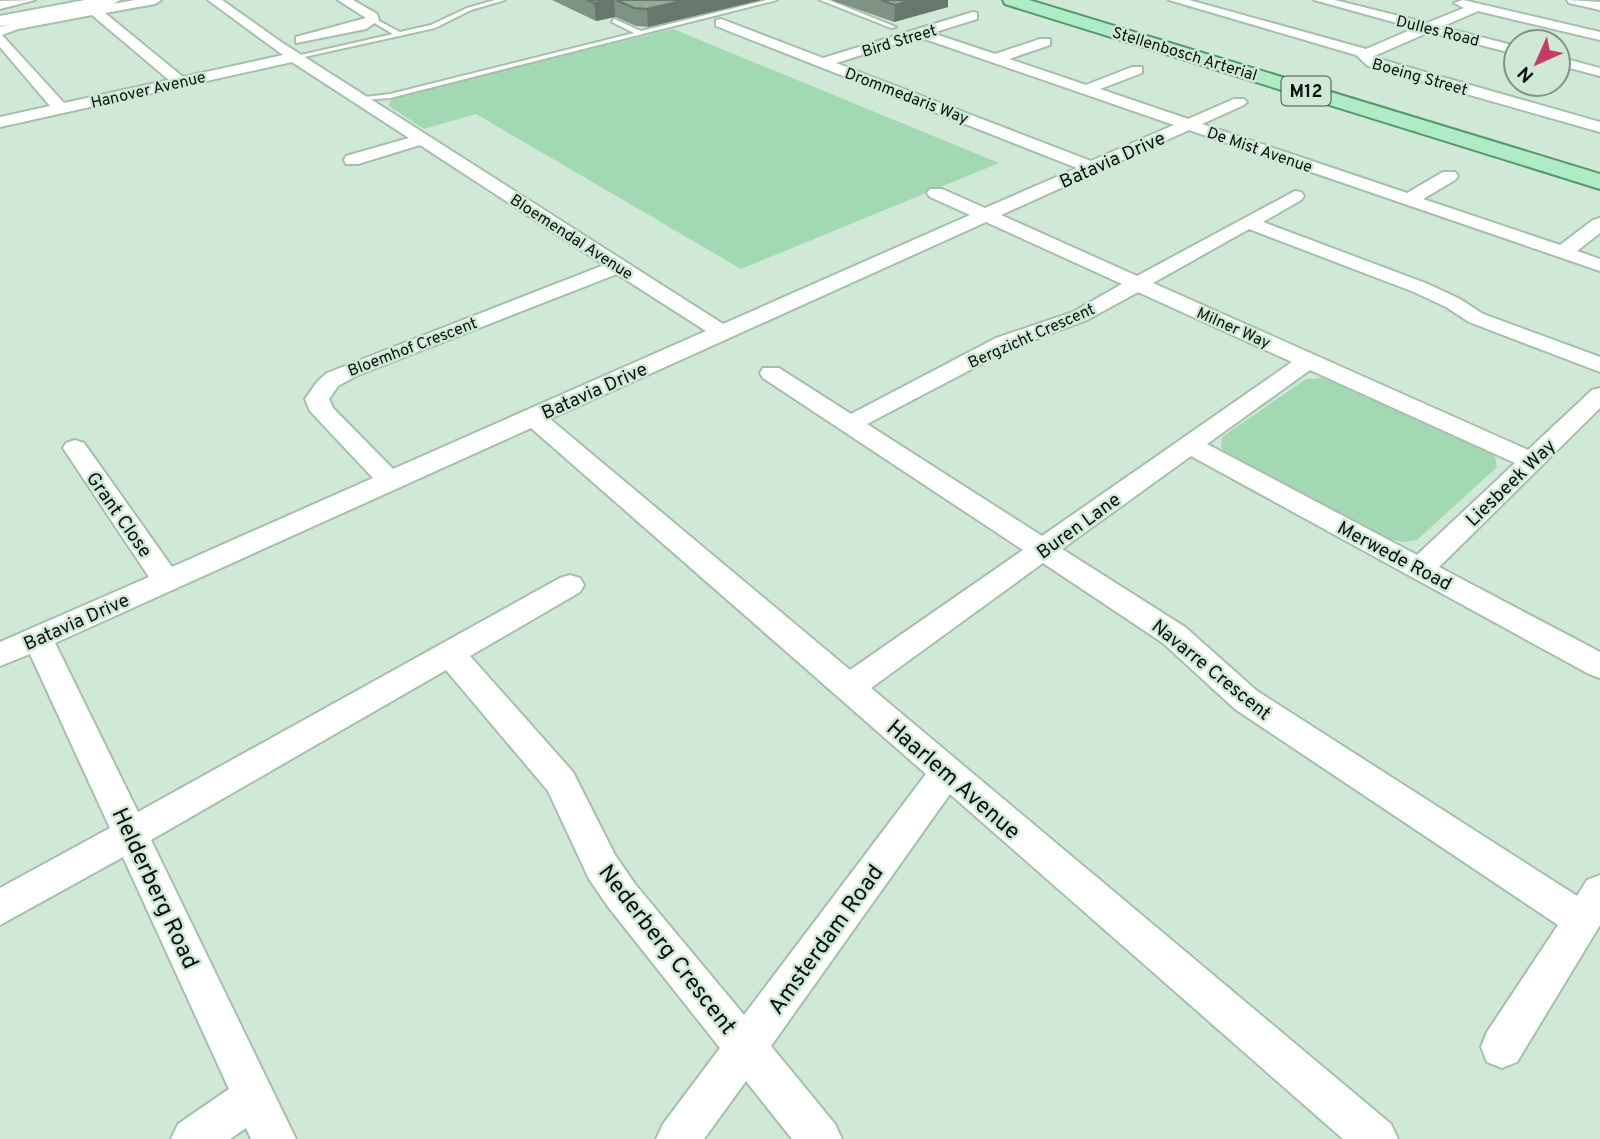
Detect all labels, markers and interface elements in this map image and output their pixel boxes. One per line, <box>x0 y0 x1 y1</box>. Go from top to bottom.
street label: Dulles Road <box>1394 12 1481 52</box>
street label: Bird Street <box>860 21 939 63</box>
street label: Stellenbosch Arterial <box>1110 23 1259 86</box>
north arrow <box>1502 28 1572 98</box>
street label: Boeing Street <box>1369 55 1470 101</box>
text: N <box>1513 60 1540 87</box>
street label: Drommedaris Way <box>842 64 971 130</box>
street label: Hanover Avenue <box>89 68 208 114</box>
road number: M12 <box>1282 76 1330 106</box>
street label: De Mist Avenue <box>1204 124 1315 178</box>
street label: Batavia Drive <box>1056 127 1169 195</box>
street label: Bloemendal Avenue <box>506 190 636 285</box>
street label: Bergzicht Crescent <box>965 300 1098 374</box>
street label: Milner Way <box>1193 304 1273 354</box>
street label: Bloemhof Crescent <box>345 314 480 382</box>
street label: Batavia Drive <box>538 358 651 426</box>
street label: Liesbeek Way <box>1461 435 1561 532</box>
street label: Grant Close <box>80 468 157 563</box>
street label: Buren Lane <box>1033 488 1126 565</box>
street label: Merwede Road <box>1333 516 1456 597</box>
street label: Batavia Drive <box>20 589 133 657</box>
street label: Navarre Crescent <box>1146 615 1275 726</box>
street label: Haarlem Avenue <box>879 715 1025 847</box>
street label: Helderberg Road <box>104 804 204 974</box>
street label: Nederberg Crescent <box>591 860 741 1041</box>
street label: Amsterdam Road <box>763 860 891 1021</box>

